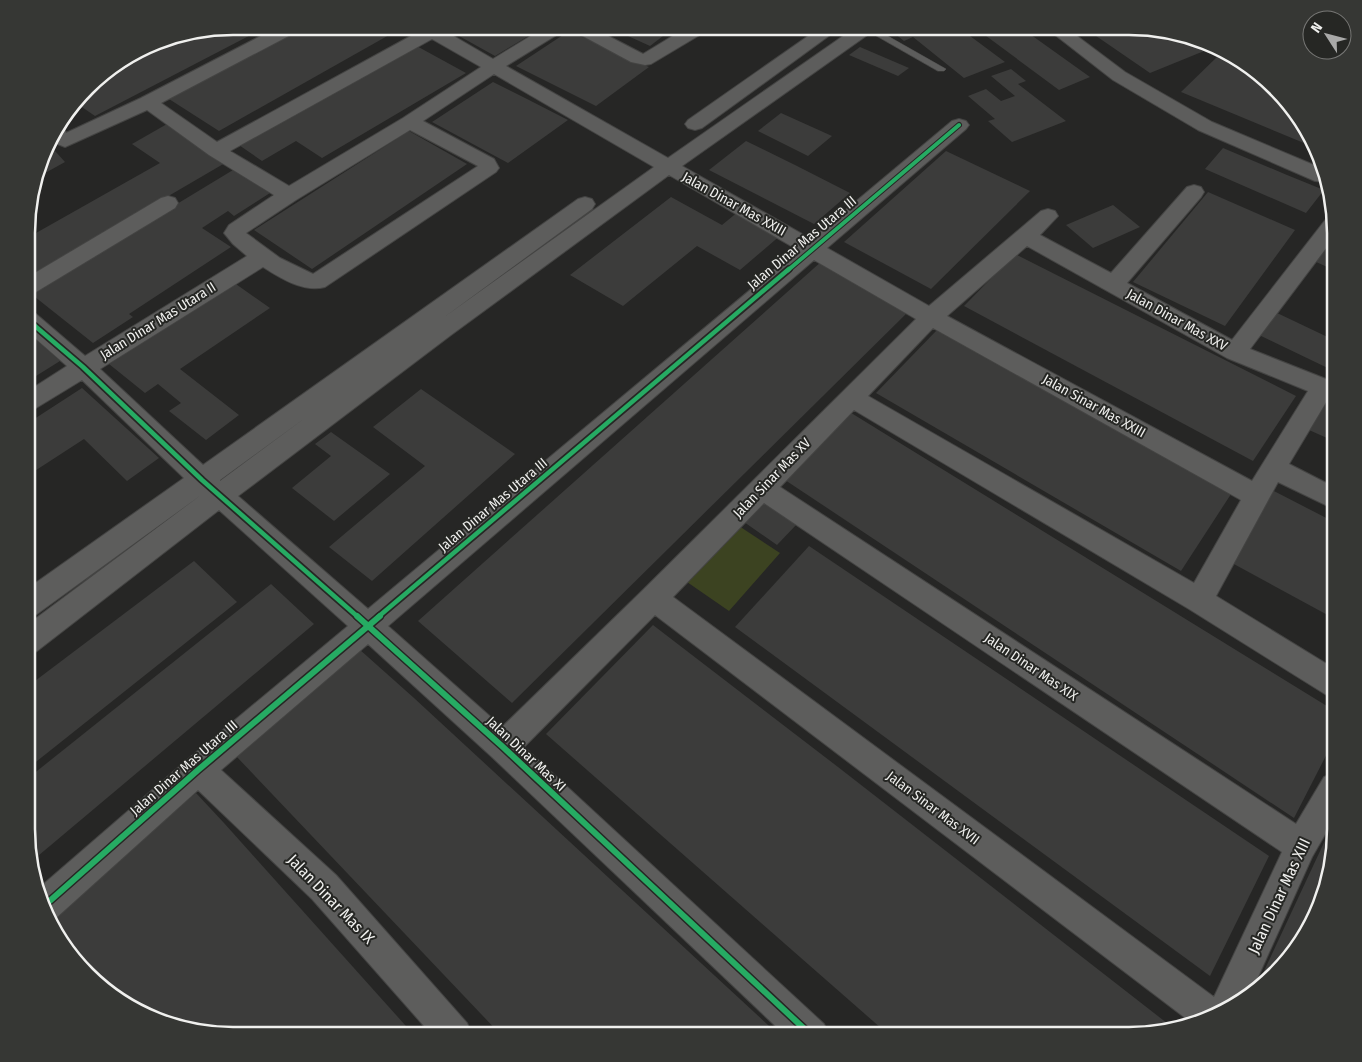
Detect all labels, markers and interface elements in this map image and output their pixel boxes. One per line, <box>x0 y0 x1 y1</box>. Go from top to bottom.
north arrow <box>1302 10 1352 60</box>
text: N <box>1308 19 1326 36</box>
street label: Jalan Dinar Mas XXIII <box>679 168 789 240</box>
street label: Jalan Dinar Mas Utara III <box>744 192 860 294</box>
street label: Jalan Dinar Mas Utara II <box>97 278 219 364</box>
street label: Jalan Dinar Mas XXV <box>1124 285 1231 355</box>
street label: Jalan Sinar Mas XXIII <box>1039 371 1149 441</box>
street label: Jalan Sinar Mas XV <box>730 434 815 522</box>
street label: Jalan Dinar Mas Utara III <box>435 454 551 556</box>
street label: Jalan Dinar Mas XIX <box>981 629 1081 705</box>
street label: Jalan Dinar Mas XI <box>483 713 569 795</box>
street label: Jalan Dinar Mas Utara III <box>127 717 241 819</box>
street label: Jalan Sinar Mas XVII <box>883 768 983 848</box>
street label: Jalan Dinar Mas XIII <box>1244 835 1314 957</box>
street label: Jalan Dinar Mas IX <box>284 850 379 948</box>

